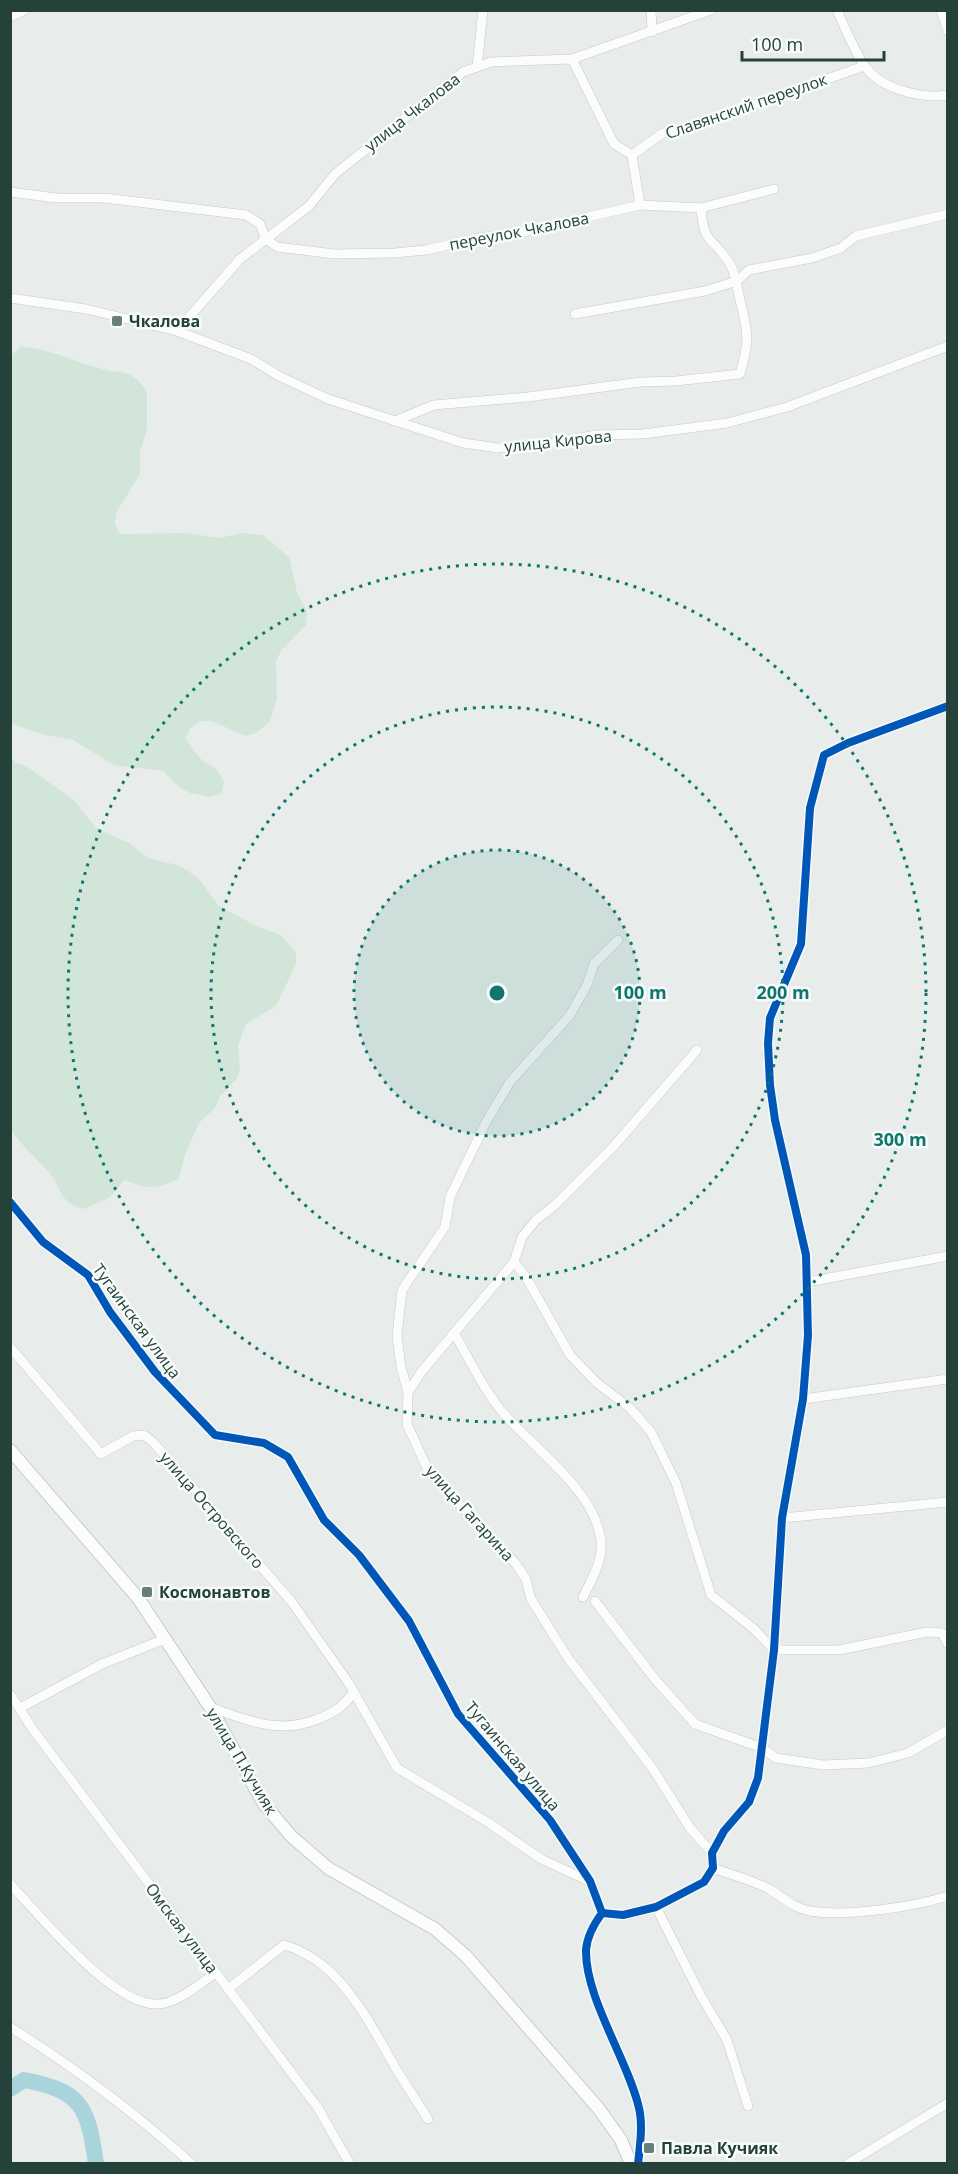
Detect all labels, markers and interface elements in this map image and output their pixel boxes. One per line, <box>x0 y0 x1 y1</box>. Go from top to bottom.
scale bar <box>742 24 884 62</box>
text: 100 m <box>751 32 803 56</box>
street label: улица Чкалова <box>360 68 464 156</box>
street label: Славянский переулок <box>662 68 830 144</box>
street label: переулок Чкалова <box>447 207 591 255</box>
place label: Чкалова <box>129 310 200 332</box>
marker: Чкалова <box>110 314 124 328</box>
street label: улица Кирова <box>503 424 613 458</box>
text: 100 m <box>613 980 667 1004</box>
text: 200 m <box>756 980 810 1004</box>
centre of rings <box>487 983 507 1003</box>
text: 300 m <box>873 1127 927 1151</box>
street label: Тугаинская улица <box>88 1259 186 1383</box>
street label: улица Островского <box>155 1447 269 1573</box>
street label: улица Гагарина <box>421 1460 519 1566</box>
place label: Космонавтов <box>159 1581 270 1603</box>
marker: Космонавтов <box>140 1585 154 1599</box>
street label: Тугаинская улица <box>461 1696 565 1816</box>
street label: улица П.Кучияк <box>201 1703 283 1819</box>
street label: Омская улица <box>141 1878 223 1978</box>
place label: Павла Кучияк <box>661 2137 778 2159</box>
marker: Павла Кучияк <box>642 2141 656 2155</box>

